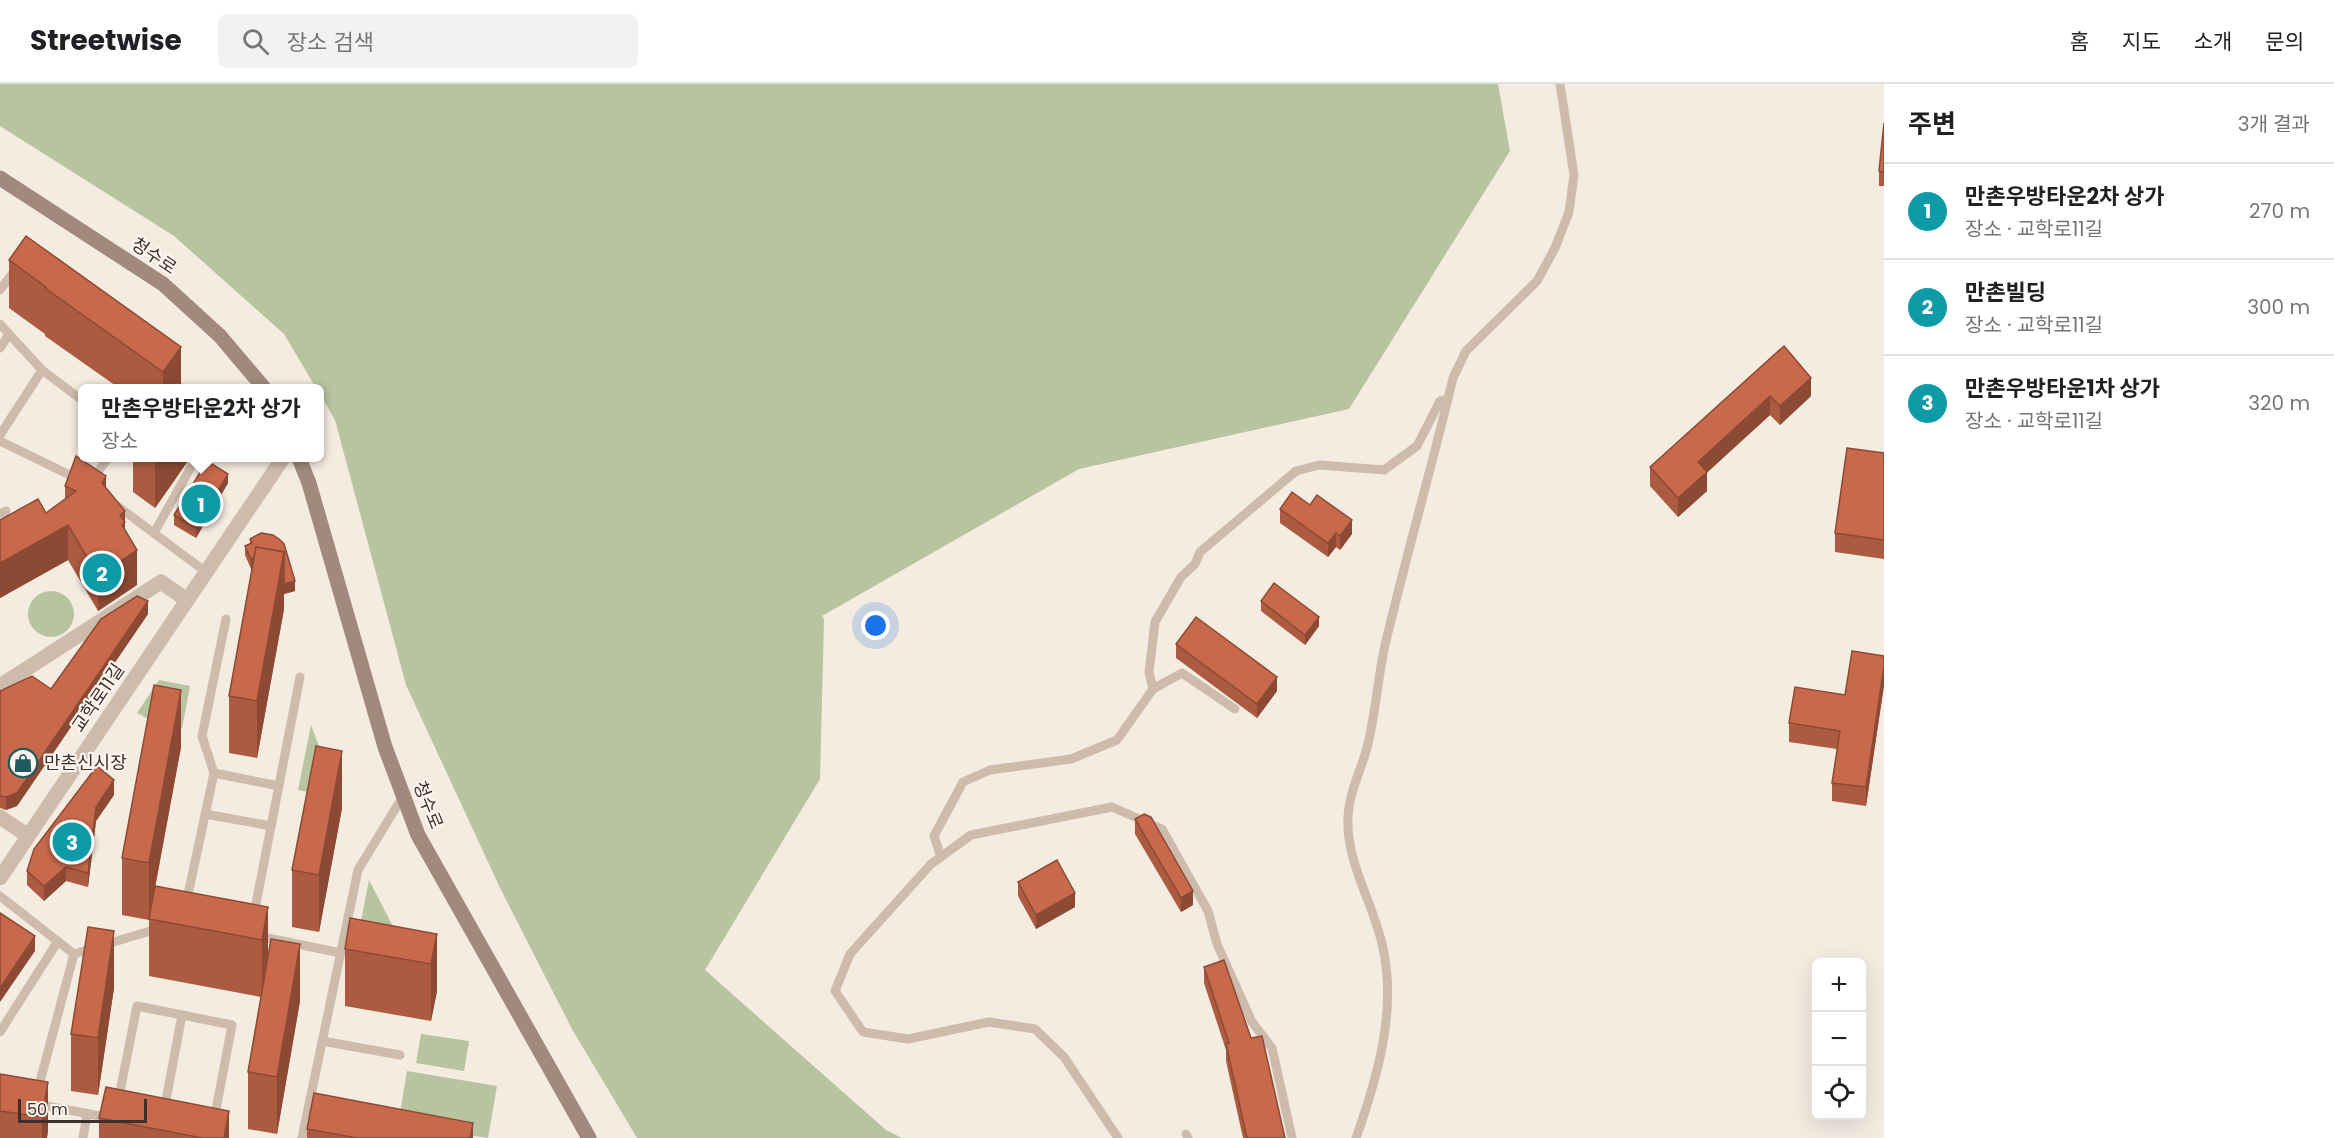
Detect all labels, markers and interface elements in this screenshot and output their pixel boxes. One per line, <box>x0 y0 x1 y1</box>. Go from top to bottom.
search box <box>218 14 638 68</box>
text: Streetwise <box>30 21 182 60</box>
icon: search <box>239 25 272 58</box>
text: 장소 검색 <box>287 27 374 58</box>
text: 홈 <box>2070 27 2089 56</box>
text: 지도 <box>2122 27 2161 56</box>
text: 소개 <box>2194 27 2232 56</box>
text: 문의 <box>2265 27 2304 56</box>
text: 주변 <box>1908 106 1956 142</box>
text: 3개 결과 <box>2238 110 2310 138</box>
text: 만촌우방타운2차 상가 <box>1965 181 2164 212</box>
text: 1 <box>1924 197 1931 225</box>
text: 270 m <box>2249 197 2310 225</box>
text: 장소 · 교학로11길 <box>1965 215 2103 243</box>
street label: 청수로 <box>127 231 182 280</box>
text: 만촌빌딩 <box>1965 277 2046 308</box>
text: 2 <box>1922 293 1933 321</box>
text: 300 m <box>2247 293 2310 321</box>
text: 장소 · 교학로11길 <box>1965 311 2103 339</box>
text: 만촌우방타운1차 상가 <box>1965 373 2160 404</box>
popup <box>78 384 324 462</box>
text: 3 <box>1921 389 1934 417</box>
text: 320 m <box>2248 389 2310 417</box>
text: 만촌우방타운2차 상가 <box>101 393 301 424</box>
text: 장소 · 교학로11길 <box>1965 407 2103 435</box>
text: 장소 <box>101 427 138 455</box>
pin: 1 <box>182 482 220 526</box>
pin: 2 <box>82 550 122 596</box>
your location <box>861 611 890 640</box>
street label: 교학로11길 <box>65 658 130 737</box>
shop icon: 만촌신시장 <box>7 747 39 779</box>
place label: 만촌신시장 <box>44 750 127 775</box>
street label: 청수로 <box>408 777 449 833</box>
pin: 3 <box>52 820 92 864</box>
map controls <box>1812 958 1866 1120</box>
button: + <box>1812 958 1866 1012</box>
button: − <box>1812 1012 1866 1066</box>
button: locate <box>1812 1066 1866 1120</box>
scale bar <box>18 1096 147 1124</box>
text: 50 m <box>27 1098 68 1121</box>

